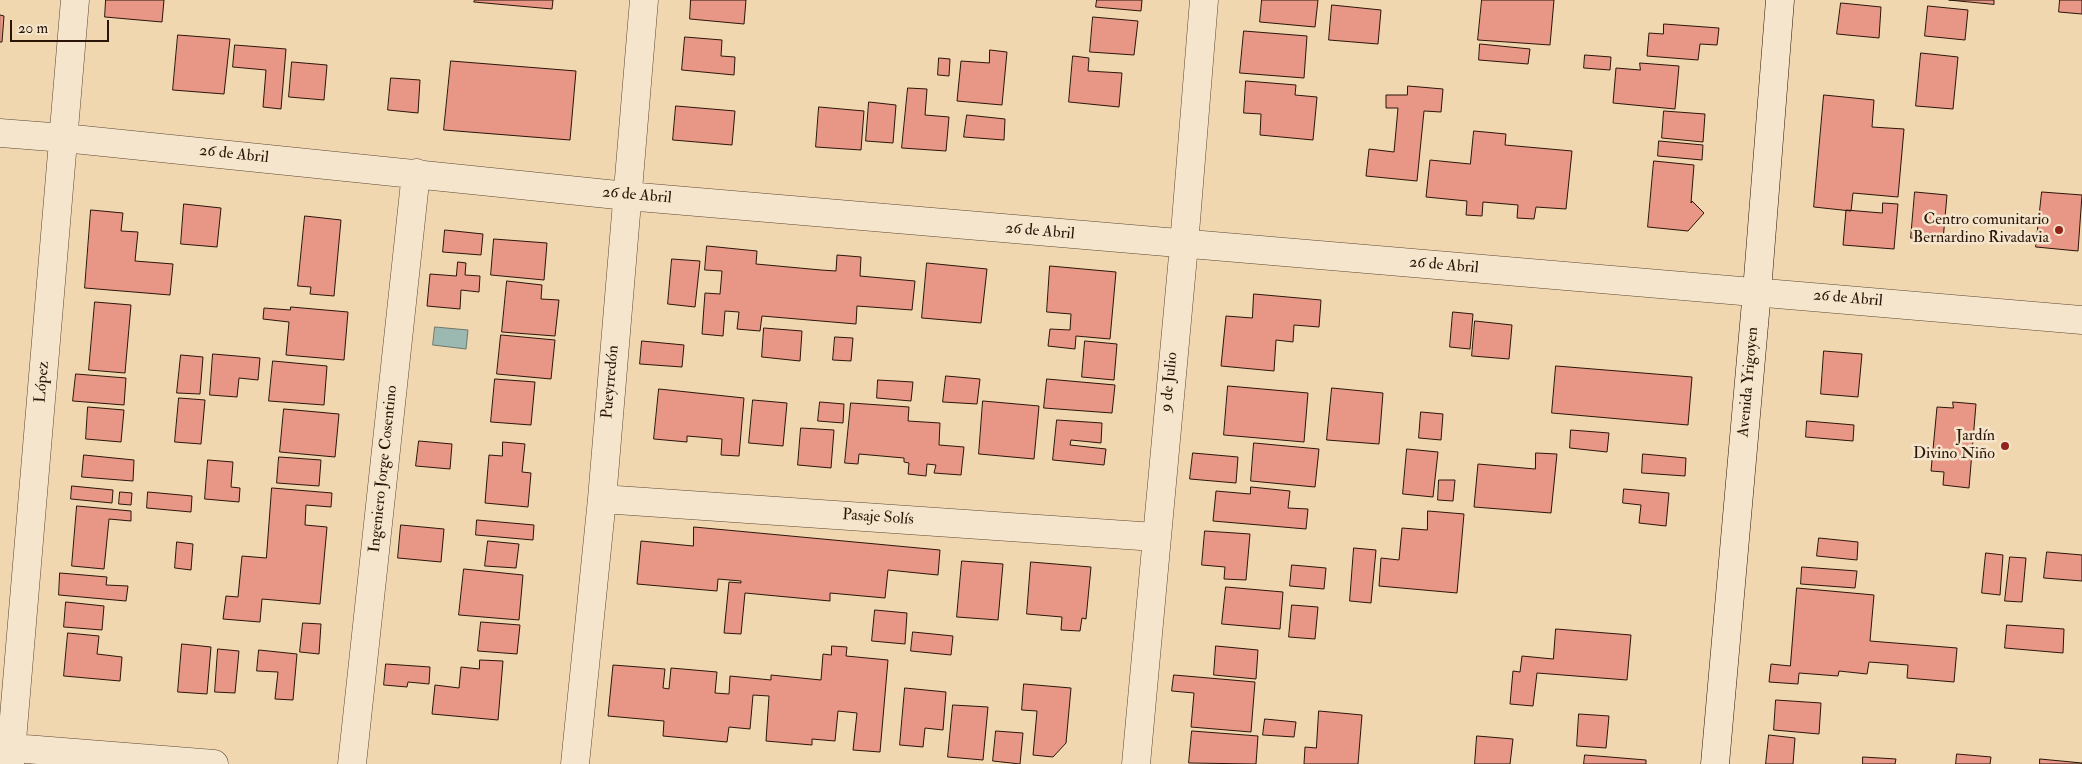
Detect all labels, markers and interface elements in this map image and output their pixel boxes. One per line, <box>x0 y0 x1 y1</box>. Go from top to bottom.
scale bar <box>12 10 111 42</box>
text: 20 m <box>18 19 48 38</box>
street label: 26 de Abril <box>198 142 270 168</box>
street label: 26 de Abril <box>601 183 673 209</box>
place label: Centro comunitario Bernardino Rivadavia <box>1913 211 2049 249</box>
street label: 26 de Abril <box>1004 219 1076 245</box>
marker: Centro comunitario Bernardino Rivadavia <box>2053 224 2065 236</box>
street label: 26 de Abril <box>1408 253 1480 279</box>
street label: 26 de Abril <box>1812 286 1884 312</box>
street label: Avenida Yrigoyen <box>1735 326 1763 438</box>
street label: Pueyrredón <box>598 344 624 420</box>
street label: 9 de Julio <box>1157 351 1183 413</box>
street label: López <box>32 360 54 404</box>
street label: Ingeniero Jorge Cosentino <box>366 384 402 554</box>
place label: Jardín Divino Niño <box>1913 427 1995 465</box>
marker: Jardín Divino Niño <box>1999 440 2011 452</box>
street label: Pasaje Solís <box>842 506 914 530</box>

